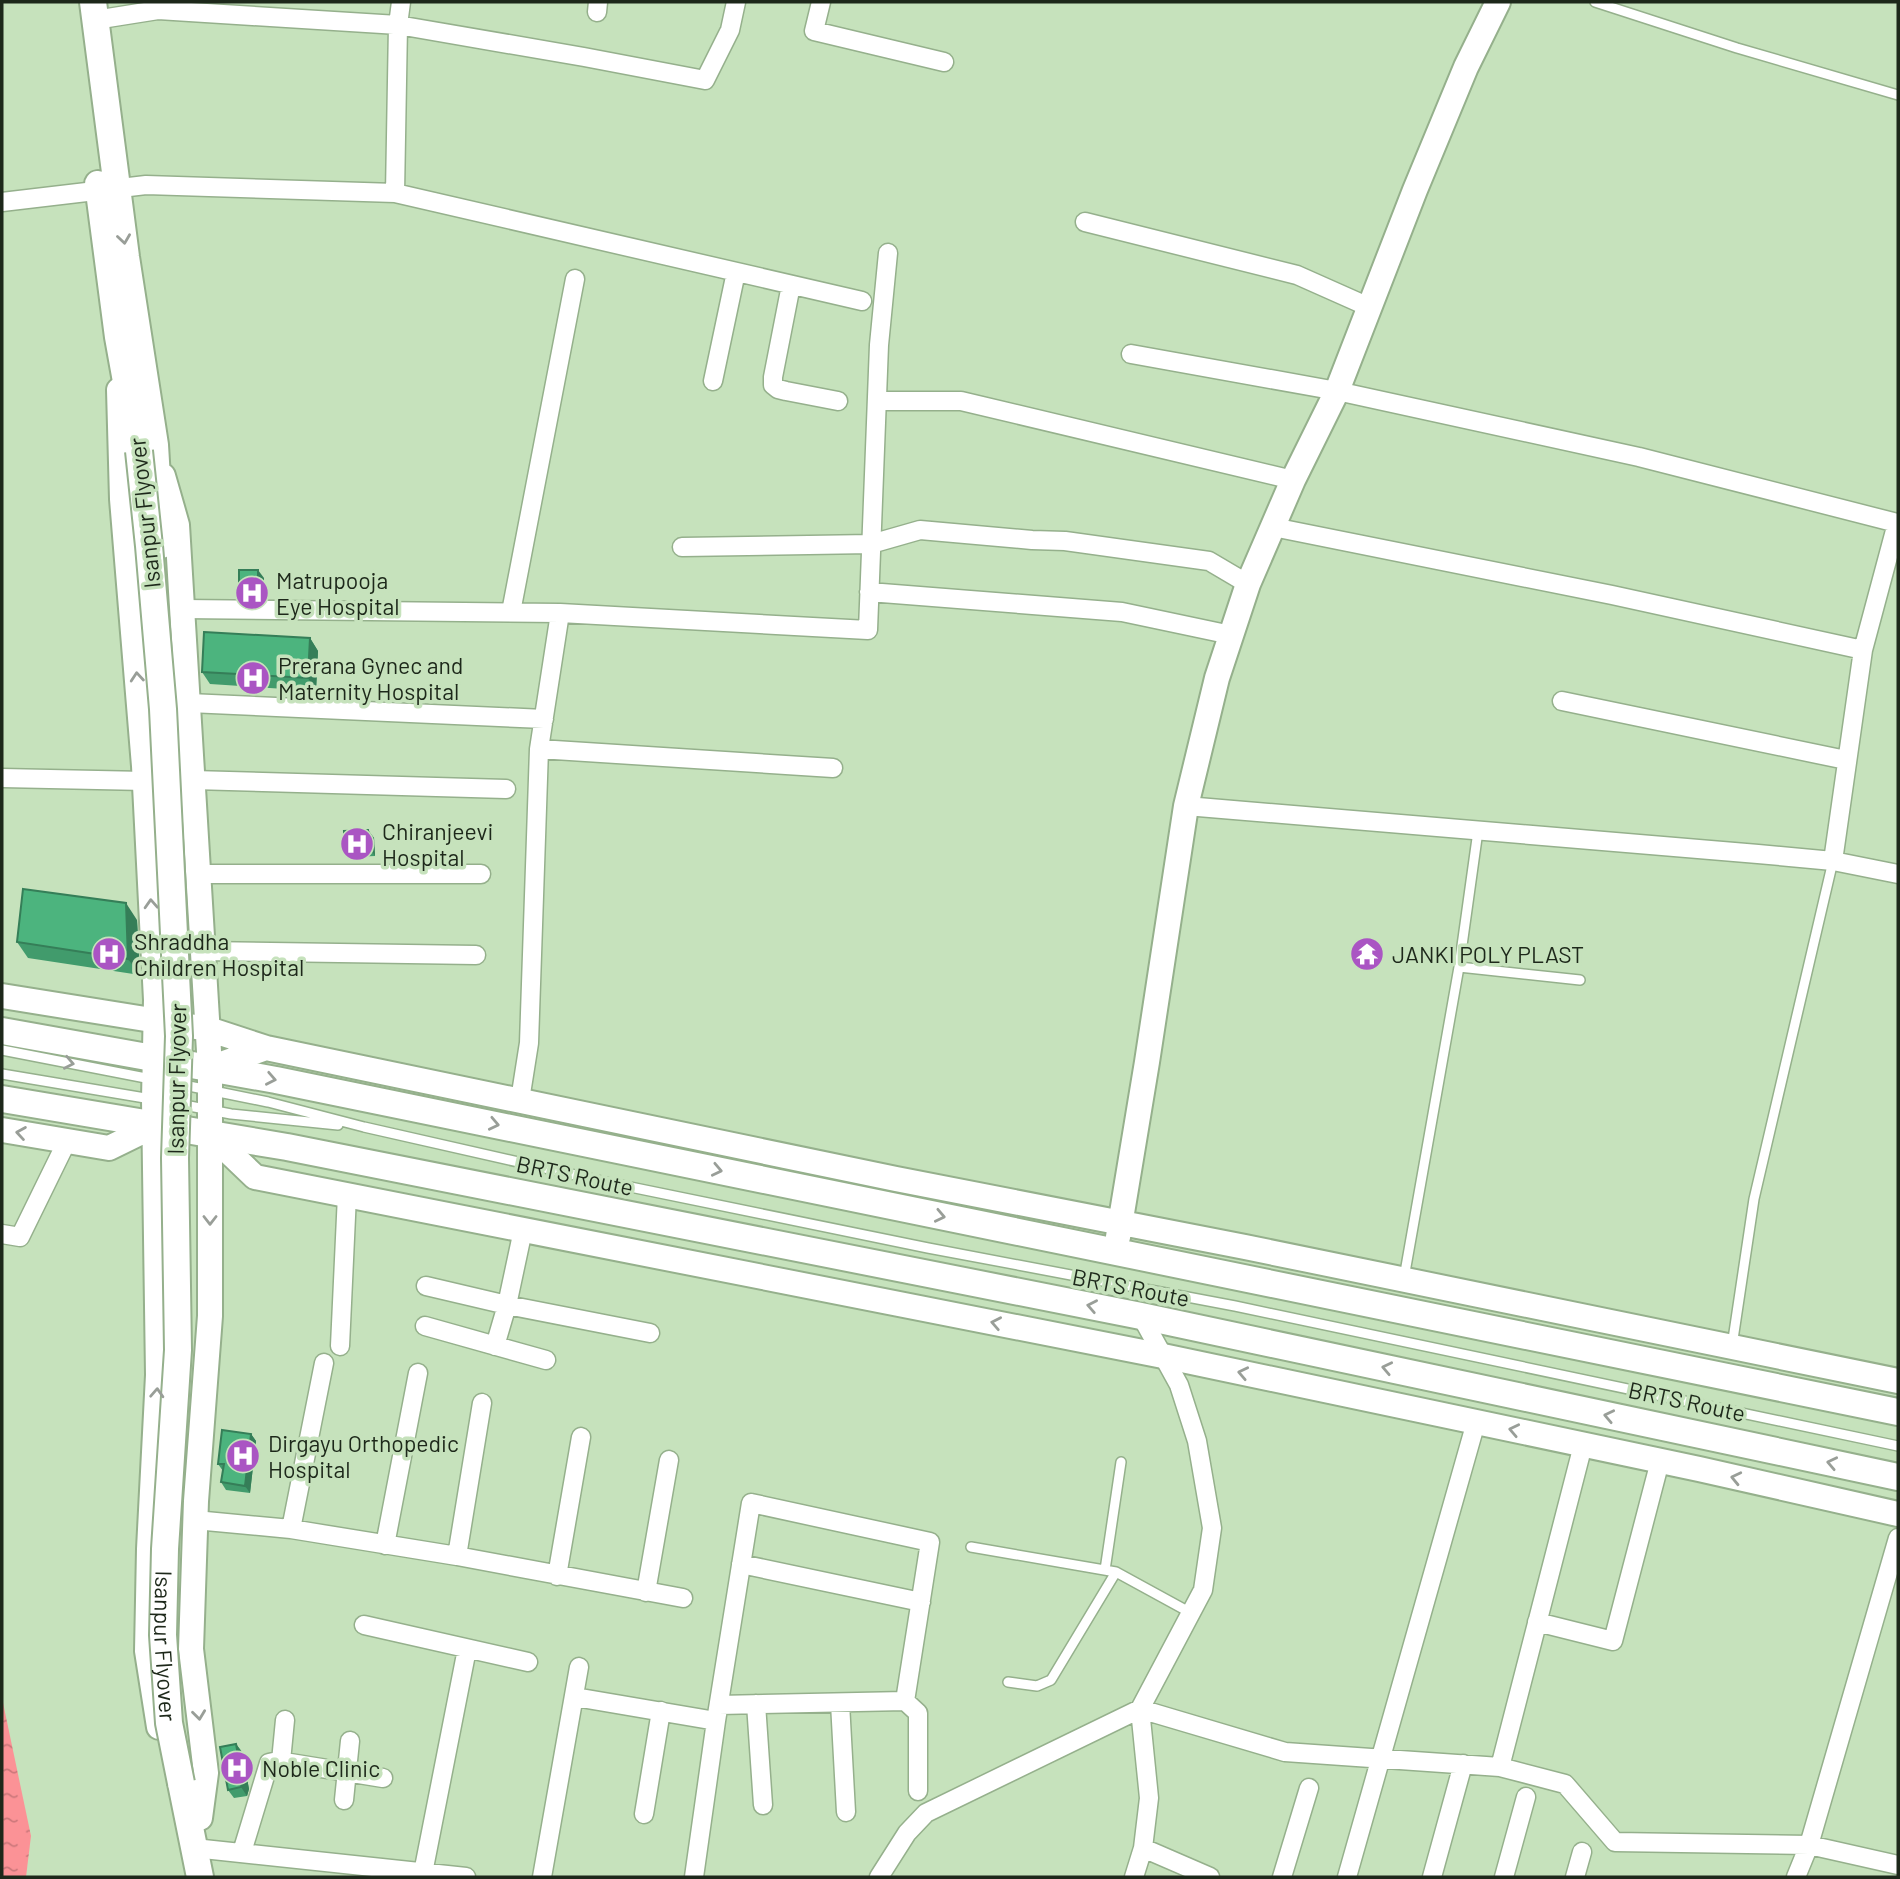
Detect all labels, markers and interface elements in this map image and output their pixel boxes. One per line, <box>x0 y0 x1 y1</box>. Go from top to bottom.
one-way arrow <box>116 234 131 245</box>
street label: Isanpur Flyover <box>122 436 166 590</box>
place label: Matrupooja Eye Hospital <box>276 566 400 620</box>
hospital icon: Matrupooja Eye Hospital <box>233 574 271 612</box>
place label: Prerana Gynec and Maternity Hospital <box>278 651 463 705</box>
hospital icon: Prerana Gynec and Maternity Hospital <box>234 659 272 697</box>
one-way arrow <box>130 672 145 683</box>
place label: Chiranjeevi Hospital <box>382 817 493 871</box>
hospital icon: Chiranjeevi Hospital <box>338 825 376 863</box>
one-way arrow <box>144 899 159 910</box>
place label: Shraddha Children Hospital <box>134 927 304 981</box>
hospital icon: Shraddha Children Hospital <box>90 935 128 973</box>
temple icon: JANKI POLY PLAST <box>1348 935 1386 973</box>
place label: JANKI POLY PLAST <box>1392 940 1584 968</box>
street label: Isanpur Flyover <box>161 1003 191 1155</box>
one-way arrow <box>63 1054 75 1069</box>
one-way arrow <box>265 1071 277 1086</box>
one-way arrow <box>488 1116 500 1131</box>
one-way arrow <box>15 1126 26 1141</box>
street label: BRTS Route <box>514 1149 636 1201</box>
one-way arrow <box>711 1162 723 1177</box>
one-way arrow <box>934 1207 946 1222</box>
one-way arrow <box>202 1215 218 1225</box>
street label: BRTS Route <box>1070 1262 1192 1312</box>
one-way arrow <box>1086 1300 1098 1315</box>
one-way arrow <box>990 1316 1002 1331</box>
one-way arrow <box>1381 1362 1393 1377</box>
one-way arrow <box>1237 1366 1249 1381</box>
street label: BRTS Route <box>1626 1375 1748 1427</box>
one-way arrow <box>150 1387 165 1398</box>
one-way arrow <box>1603 1409 1615 1424</box>
one-way arrow <box>1508 1424 1520 1439</box>
place label: Dirgayu Orthopedic Hospital <box>268 1429 459 1483</box>
hospital icon: Dirgayu Orthopedic Hospital <box>224 1437 262 1475</box>
one-way arrow <box>1826 1457 1838 1472</box>
one-way arrow <box>1730 1471 1742 1486</box>
street label: Isanpur Flyover <box>149 1570 183 1723</box>
one-way arrow <box>192 1710 207 1721</box>
hospital icon: Noble Clinic <box>218 1749 256 1787</box>
place label: Noble Clinic <box>262 1754 380 1782</box>

